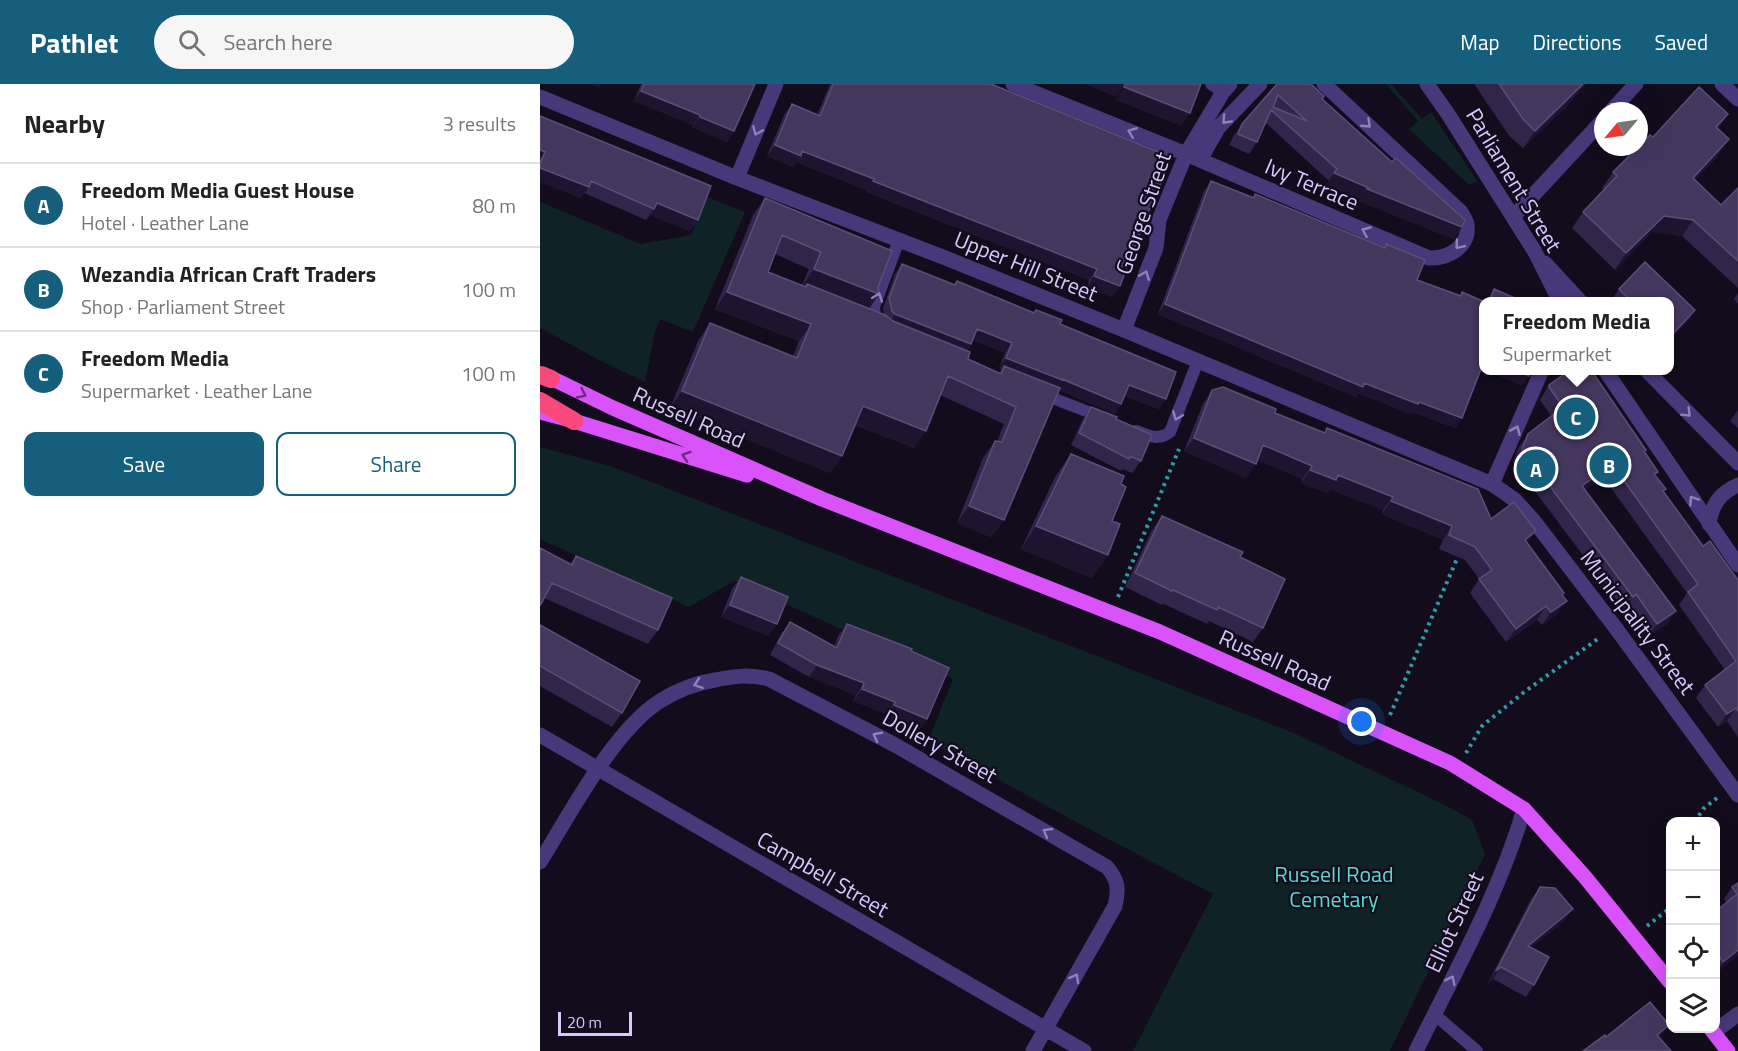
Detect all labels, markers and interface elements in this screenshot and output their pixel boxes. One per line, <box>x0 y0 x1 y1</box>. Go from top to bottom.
search box <box>154 15 574 69</box>
text: Pathlet <box>30 21 118 64</box>
text: Search here <box>223 25 333 59</box>
icon: search <box>175 26 208 59</box>
text: Map <box>1460 26 1500 58</box>
text: Directions <box>1533 26 1622 58</box>
text: Saved <box>1655 26 1708 58</box>
street label: Parliament Street <box>1457 101 1571 259</box>
north arrow <box>1594 102 1648 156</box>
text: Nearby <box>24 104 105 143</box>
text: 3 results <box>443 108 516 139</box>
one-way arrow <box>1223 112 1234 123</box>
one-way arrow <box>1360 117 1371 128</box>
one-way arrow <box>752 125 764 136</box>
one-way arrow <box>1127 127 1138 139</box>
street label: George Street <box>1106 147 1180 279</box>
street label: Ivy Terrace <box>1260 149 1364 219</box>
text: Freedom Media Guest House <box>81 173 354 207</box>
text: A <box>37 190 50 221</box>
text: 80 m <box>472 190 516 221</box>
text: Hotel · Leather Lane <box>81 207 249 238</box>
street label: Upper Hill Street <box>949 222 1103 310</box>
one-way arrow <box>1361 226 1372 238</box>
one-way arrow <box>1455 238 1466 249</box>
text: Wezandia African Craft Traders <box>81 257 376 291</box>
one-way arrow <box>1138 271 1150 282</box>
text: B <box>37 274 50 305</box>
text: 100 m <box>461 274 516 305</box>
text: Shop · Parliament Street <box>81 291 285 322</box>
one-way arrow <box>870 292 883 303</box>
popup <box>1479 297 1674 375</box>
text: Freedom Media <box>1503 304 1650 338</box>
text: Supermarket <box>1503 338 1612 369</box>
text: Freedom Media <box>81 341 229 375</box>
text: C <box>38 358 49 389</box>
text: 100 m <box>461 358 516 389</box>
text: Supermarket · Leather Lane <box>81 375 312 406</box>
street label: Russell Road <box>628 377 750 457</box>
one-way arrow <box>576 386 587 398</box>
pin: C <box>1556 394 1596 440</box>
one-way arrow <box>1679 405 1690 416</box>
one-way arrow <box>1172 409 1184 420</box>
one-way arrow <box>1509 426 1521 437</box>
button: Save <box>24 432 264 496</box>
button: Share <box>276 432 516 496</box>
pin: B <box>1590 442 1628 488</box>
pin: A <box>1516 446 1556 492</box>
one-way arrow <box>681 451 692 463</box>
one-way arrow <box>1689 496 1700 507</box>
street label: Municipality Street <box>1572 542 1704 702</box>
street label: Russell Road <box>1214 620 1336 700</box>
one-way arrow <box>693 677 704 690</box>
street label: Dollery Street <box>876 700 1004 792</box>
your location <box>1347 707 1376 736</box>
one-way arrow <box>873 732 883 743</box>
map controls <box>1666 817 1720 1033</box>
button: + <box>1666 817 1720 871</box>
street label: Campbell Street <box>751 822 896 926</box>
one-way arrow <box>1043 828 1053 839</box>
park label: Russell Road Cemetary <box>1274 857 1394 916</box>
street label: Elliot Street <box>1416 866 1492 978</box>
button: − <box>1666 871 1720 925</box>
button: locate <box>1666 925 1720 979</box>
one-way arrow <box>1068 974 1079 985</box>
one-way arrow <box>1444 975 1456 986</box>
button: layers <box>1666 979 1720 1033</box>
scale bar <box>558 1009 632 1036</box>
text: 20 m <box>567 1010 602 1034</box>

